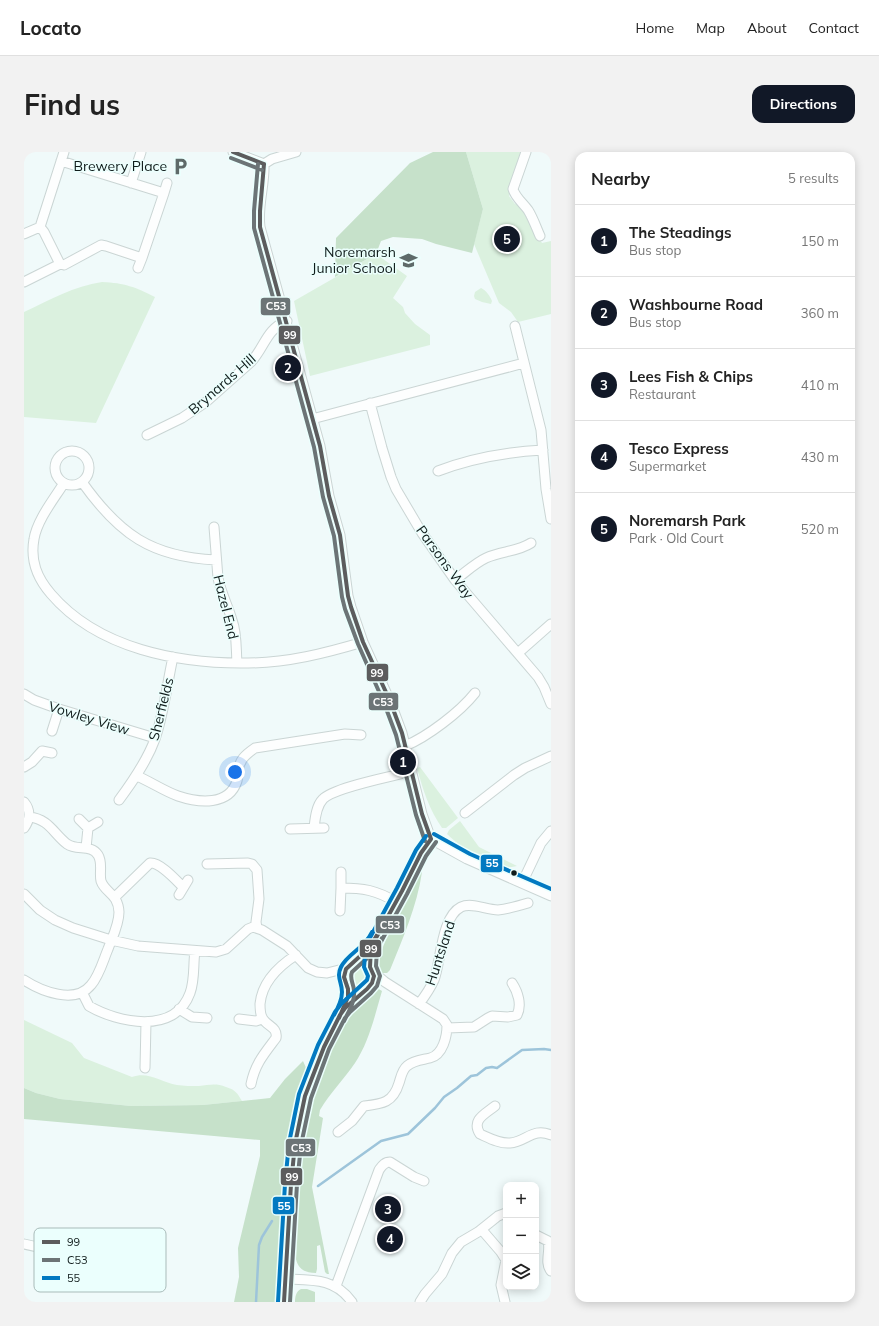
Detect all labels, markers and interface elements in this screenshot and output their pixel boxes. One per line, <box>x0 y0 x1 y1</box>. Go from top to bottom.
text: Locato <box>20 16 81 40</box>
text: Home <box>635 19 674 37</box>
text: Map <box>696 19 725 37</box>
text: About <box>747 19 787 37</box>
text: Contact <box>809 19 859 37</box>
button: Directions <box>752 85 855 123</box>
text: Find us <box>24 87 120 122</box>
parking icon: Brewery Place <box>170 156 190 176</box>
place label: Brewery Place <box>73 157 167 175</box>
text: Nearby <box>591 168 650 189</box>
text: 5 results <box>788 170 839 186</box>
text: The Steadings <box>629 223 732 242</box>
pin: 5 <box>494 224 520 254</box>
text: 1 <box>600 233 608 249</box>
text: 150 m <box>801 233 839 249</box>
text: Bus stop <box>629 242 681 258</box>
place label: Noremarsh Junior School <box>312 243 396 277</box>
school or university icon: Noremarsh Junior School <box>399 250 419 270</box>
text: Washbourne Road <box>629 295 763 314</box>
line badge: C53 <box>260 297 291 316</box>
text: C53 <box>266 299 287 313</box>
text: 2 <box>600 305 608 321</box>
text: 360 m <box>801 305 839 321</box>
text: Bus stop <box>629 314 681 330</box>
line badge: 99 <box>278 325 301 345</box>
text: 99 <box>283 328 297 342</box>
street label: Brynards Hill <box>184 350 260 418</box>
pin: 2 <box>275 353 301 383</box>
text: Lees Fish & Chips <box>629 367 753 386</box>
text: 3 <box>600 377 608 393</box>
text: 410 m <box>801 377 839 393</box>
text: Restaurant <box>629 386 696 402</box>
text: Tesco Express <box>629 439 729 458</box>
text: 4 <box>600 449 608 465</box>
text: 430 m <box>801 449 839 465</box>
text: Supermarket <box>629 458 706 474</box>
text: Noremarsh Park <box>629 511 746 530</box>
text: 5 <box>600 521 608 537</box>
text: 520 m <box>801 521 839 537</box>
street label: Parsons Way <box>412 522 478 603</box>
text: Park · Old Court <box>629 530 723 546</box>
street label: Hazel End <box>209 573 243 641</box>
line badge: 99 <box>366 663 389 682</box>
text: 99 <box>370 666 384 680</box>
street label: Sherfields <box>144 676 178 742</box>
line badge: C53 <box>368 692 399 711</box>
text: C53 <box>373 695 394 709</box>
street label: Vowley View <box>46 697 132 739</box>
pin: 1 <box>390 747 416 777</box>
your location <box>225 762 245 782</box>
line badge: 55 <box>480 854 503 873</box>
text: 55 <box>485 856 499 870</box>
unlabelled marker <box>509 868 519 878</box>
line badge: C53 <box>375 915 405 934</box>
text: C53 <box>380 918 401 932</box>
street label: Huntsland <box>421 918 459 988</box>
line badge: 99 <box>359 939 382 958</box>
text: 99 <box>364 942 378 956</box>
line badge: C53 <box>285 1138 316 1157</box>
text: C53 <box>291 1141 312 1155</box>
line badge: 99 <box>280 1167 303 1186</box>
text: 99 <box>285 1170 299 1184</box>
map controls <box>503 1182 539 1290</box>
button: + <box>503 1182 539 1218</box>
pin: 3 <box>375 1194 401 1224</box>
line badge: 55 <box>272 1196 295 1215</box>
text: 55 <box>277 1199 291 1213</box>
button: − <box>503 1218 539 1254</box>
pin: 4 <box>377 1224 403 1254</box>
legend <box>34 1228 166 1292</box>
text: 99 <box>67 1235 80 1249</box>
text: C53 <box>67 1253 88 1267</box>
button: layers <box>503 1254 539 1290</box>
text: 55 <box>67 1271 81 1285</box>

